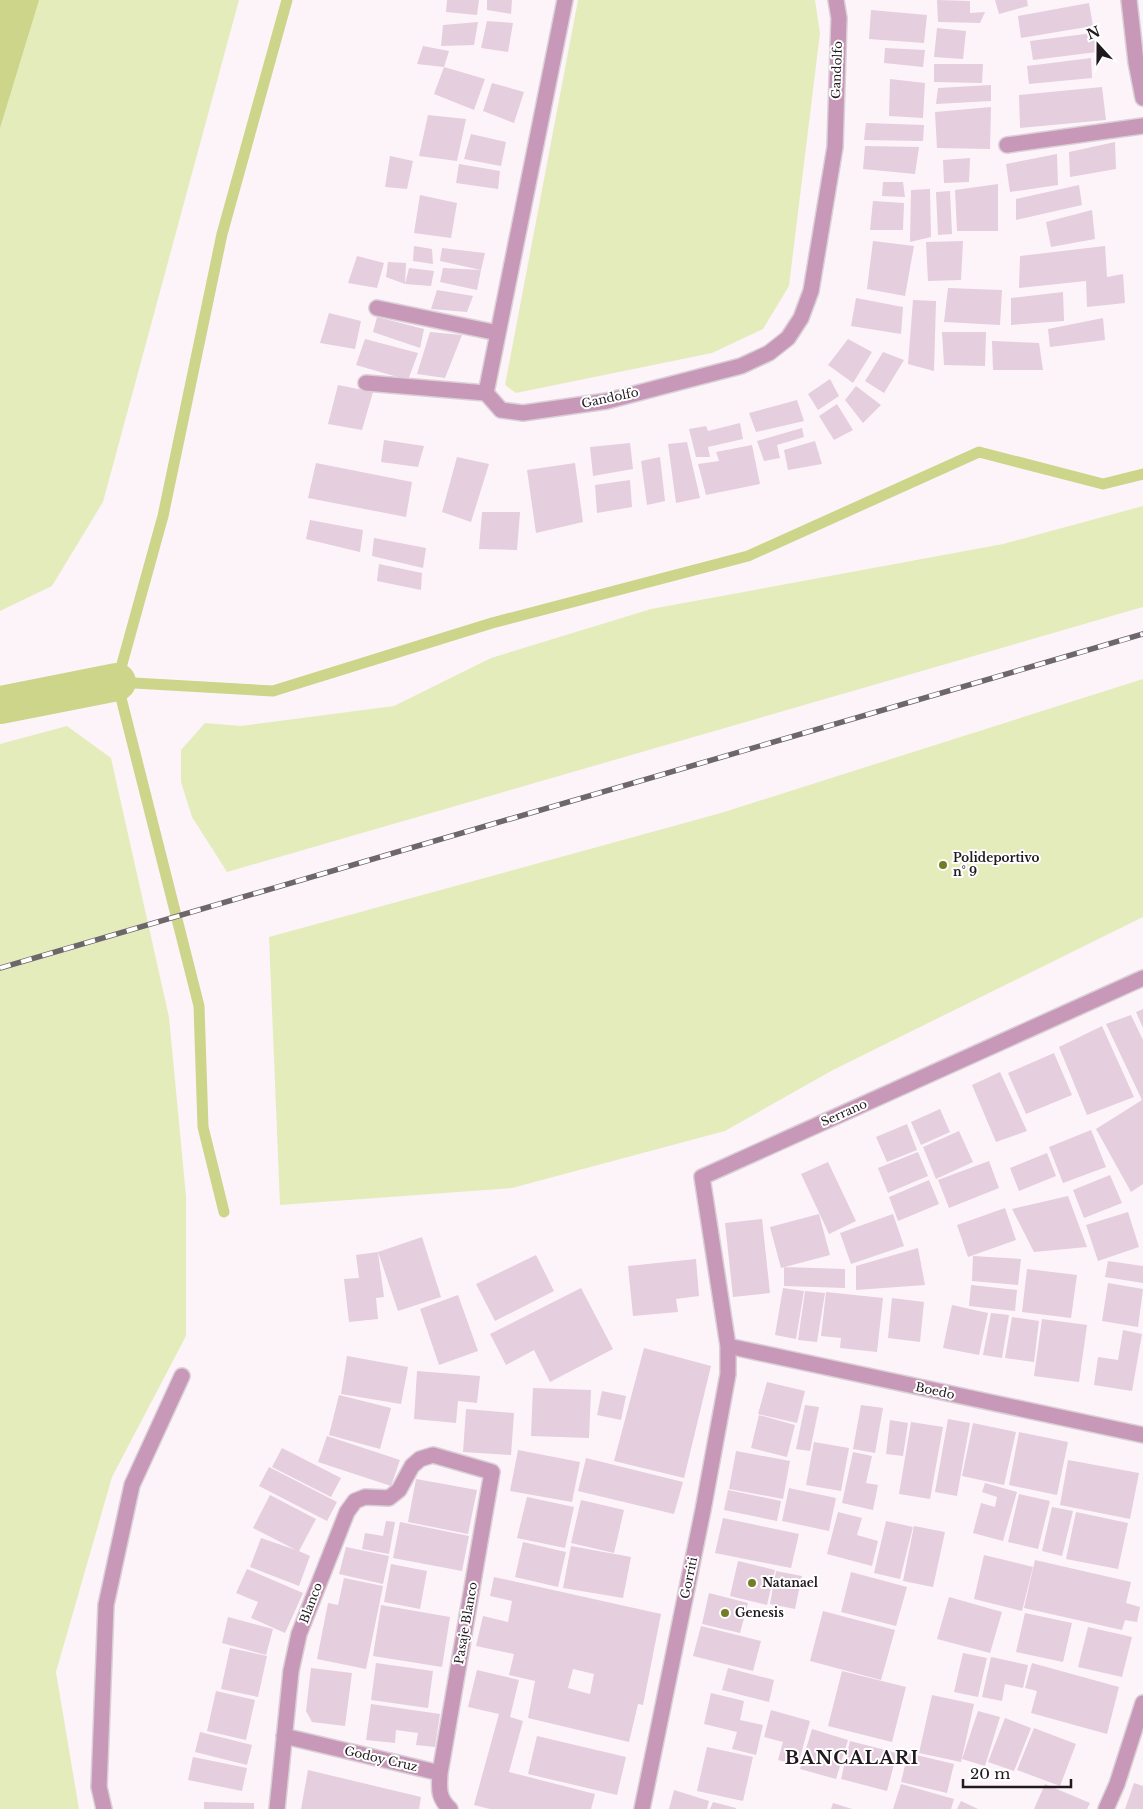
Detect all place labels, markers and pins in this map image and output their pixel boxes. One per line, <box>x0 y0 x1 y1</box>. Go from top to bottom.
place label: Polideportivo n° 9 <box>953 850 1039 879</box>
marker: Polideportivo n° 9 <box>937 859 949 871</box>
place label: Natanael <box>762 1575 819 1590</box>
marker: Natanael <box>746 1577 758 1589</box>
place label: Genesis <box>735 1605 784 1620</box>
marker: Genesis <box>719 1607 731 1619</box>

